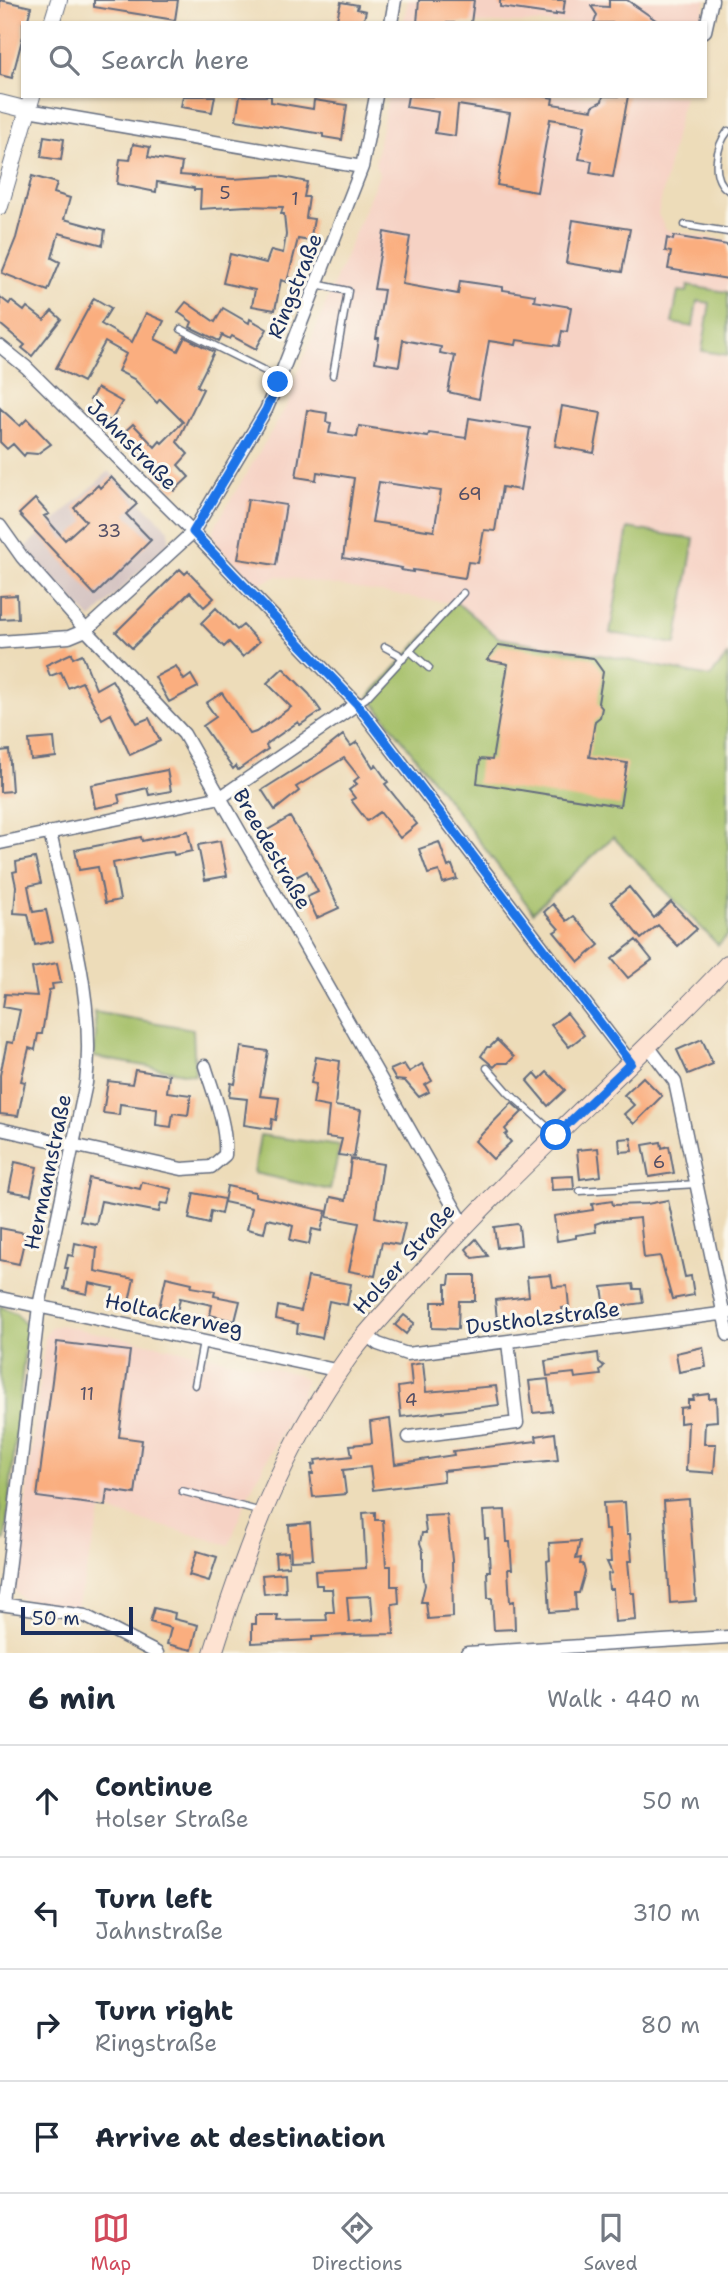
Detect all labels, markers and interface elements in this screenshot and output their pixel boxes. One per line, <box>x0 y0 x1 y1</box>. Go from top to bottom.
search box <box>21 21 707 98</box>
icon: search <box>45 41 83 79</box>
text: Search here <box>101 42 250 77</box>
house number: 5 <box>219 181 231 205</box>
house number: 1 <box>291 187 299 211</box>
street label: Ringstraße <box>261 229 329 343</box>
route end <box>262 366 293 397</box>
street label: Jahnstraße <box>81 394 183 496</box>
house number: 69 <box>458 482 482 506</box>
house number: 33 <box>97 519 121 543</box>
street label: Breedestraße <box>226 783 318 915</box>
street label: Hermannstraße <box>18 1091 78 1253</box>
route start <box>540 1119 571 1150</box>
house number: 6 <box>653 1150 665 1174</box>
street label: Holser Straße <box>347 1197 461 1321</box>
street label: Holtackerweg <box>102 1287 246 1343</box>
street label: Dustholzstraße <box>465 1295 621 1341</box>
house number: 11 <box>80 1382 94 1406</box>
house number: 4 <box>405 1388 417 1412</box>
scale bar <box>21 1604 133 1636</box>
text: 50 m <box>32 1606 80 1631</box>
text: 6 min <box>28 1678 115 1719</box>
text: Walk · 440 m <box>547 1684 700 1714</box>
text: Continue <box>95 1769 213 1804</box>
icon: ahead <box>28 1782 66 1820</box>
text: 50 m <box>642 1786 700 1816</box>
text: Holser Straße <box>95 1804 249 1834</box>
text: Turn left <box>95 1881 212 1916</box>
icon: left <box>28 1894 66 1932</box>
text: 310 m <box>632 1898 700 1928</box>
text: Jahnstraße <box>95 1916 223 1946</box>
text: Turn right <box>95 1993 233 2028</box>
icon: right <box>28 2006 66 2044</box>
text: 80 m <box>641 2010 700 2040</box>
text: Ringstraße <box>95 2028 217 2058</box>
icon: arrive <box>28 2118 66 2156</box>
text: Arrive at destination <box>95 2120 385 2155</box>
tab: Map <box>90 2209 131 2276</box>
tab: Directions <box>312 2209 403 2276</box>
tab: Saved <box>584 2209 638 2276</box>

